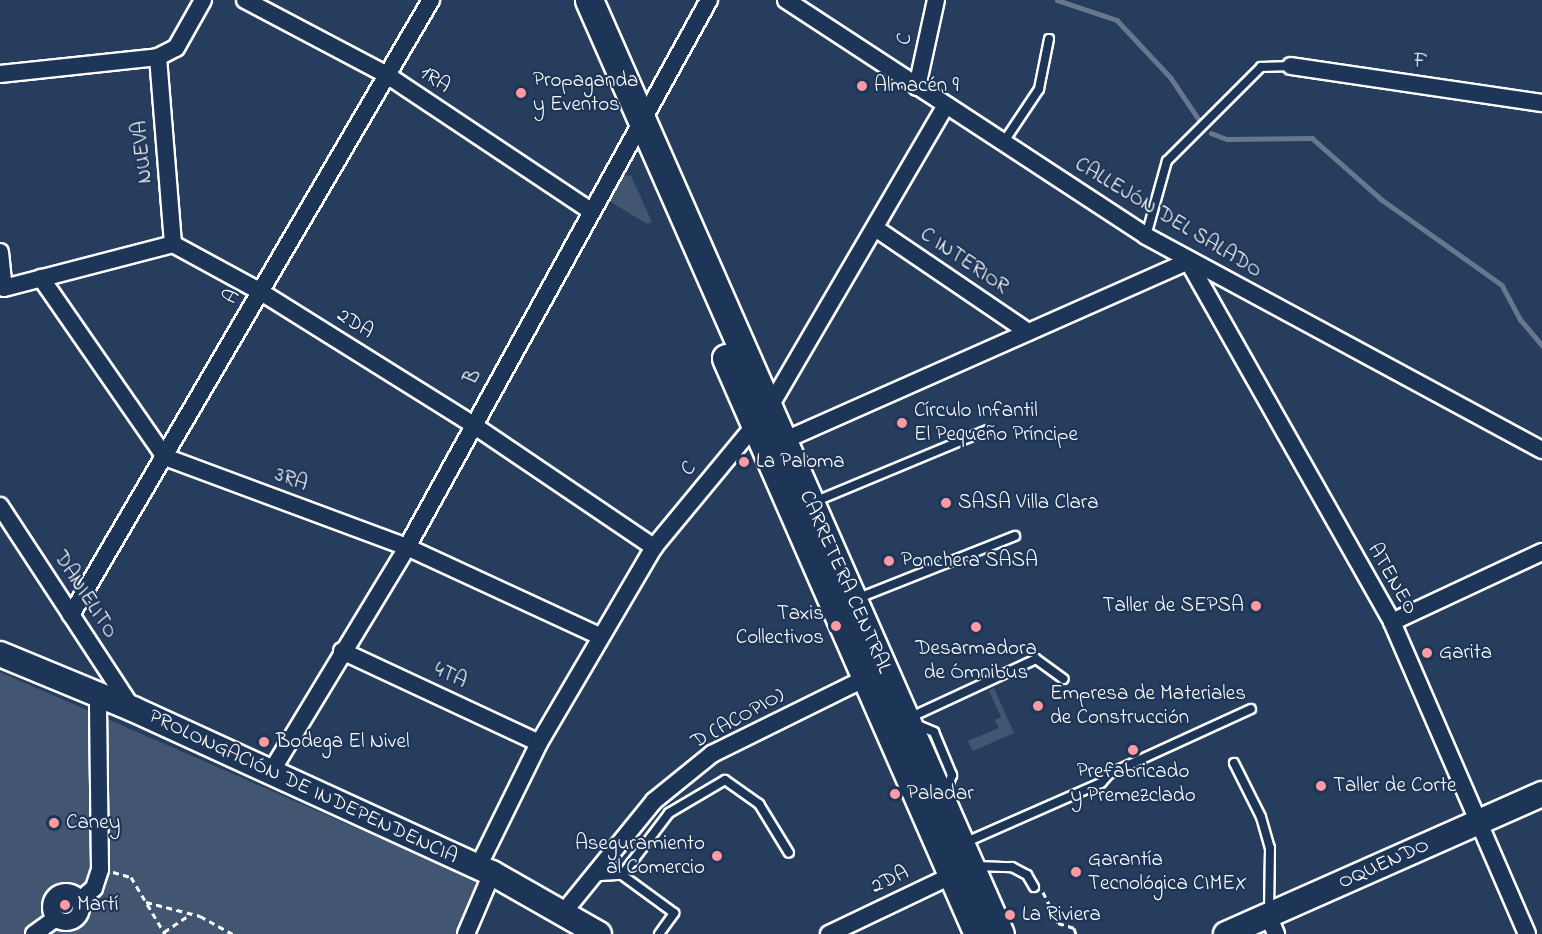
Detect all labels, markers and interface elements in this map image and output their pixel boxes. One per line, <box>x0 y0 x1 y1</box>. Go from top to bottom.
street label: C <box>891 31 919 47</box>
street label: F <box>1412 49 1428 75</box>
street label: 1RA <box>415 61 455 99</box>
place label: Propaganda y Eventos <box>533 68 638 118</box>
place label: Almacén 9 <box>874 73 959 99</box>
marker: Almacén 9 <box>855 79 869 93</box>
marker: Propaganda y Eventos <box>514 86 528 100</box>
street label: NUEVA <box>128 120 158 184</box>
street label: CALLEJÓN DEL SALADO <box>1070 152 1266 284</box>
street label: C INTERIOR <box>915 222 1013 300</box>
street label: A <box>218 285 246 309</box>
street label: 2DA <box>332 303 378 345</box>
street label: B <box>459 365 487 389</box>
place label: Círculo Infantil El Pequeño Príncipe <box>914 398 1078 448</box>
marker: Círculo Infantil El Pequeño Príncipe <box>895 416 909 430</box>
place label: La Paloma <box>756 449 845 475</box>
marker: La Paloma <box>737 455 751 469</box>
street label: C <box>676 456 702 482</box>
street label: 3RA <box>271 462 311 498</box>
street label: CARRETERA CENTRAL <box>793 487 897 677</box>
place label: SASA Villa Clara <box>958 490 1099 516</box>
marker: SASA Villa Clara <box>939 496 953 510</box>
street label: ATENEO <box>1361 539 1423 619</box>
street label: DANIELITO <box>48 547 122 643</box>
place label: Ponchera SASA <box>901 548 1038 574</box>
marker: Ponchera SASA <box>882 554 896 568</box>
place label: Taller de SEPSA <box>1102 593 1244 619</box>
marker: Taller de SEPSA <box>1249 599 1263 613</box>
place label: Taxis Collectivos <box>736 601 824 651</box>
marker: Taxis Collectivos <box>829 619 843 633</box>
marker: Desarmadora de Ómnibus <box>969 620 983 634</box>
place label: Desarmadora de Ómnibus <box>915 636 1037 686</box>
place label: Garita <box>1439 640 1492 666</box>
marker: Garita <box>1420 646 1434 660</box>
street label: 4TA <box>429 657 471 695</box>
place label: Empresa de Materiales de Construcción <box>1050 681 1246 731</box>
street label: D (ACOPIO) <box>687 683 789 755</box>
marker: Empresa de Materiales de Construcción <box>1031 699 1045 713</box>
street label: PROLONGACIÓN DE INDEPENDENCIA <box>144 704 462 870</box>
place label: Bodega El Nivel <box>276 729 409 755</box>
marker: Bodega El Nivel <box>257 735 271 749</box>
marker: Prefabricado y Premezclado <box>1126 743 1140 757</box>
place label: Prefabricado y Premezclado <box>1070 759 1196 809</box>
place label: Taller de Corte <box>1333 773 1456 799</box>
marker: Taller de Corte <box>1314 779 1328 793</box>
place label: Paladar <box>907 781 974 807</box>
marker: Paladar <box>888 787 902 801</box>
place label: Caney <box>66 810 120 836</box>
marker: Caney <box>47 816 61 830</box>
place label: Aseguramiento al Comercio <box>575 831 705 881</box>
street label: OQUENDO <box>1335 833 1433 895</box>
place label: Garantía Tecnológica CIMEX <box>1088 847 1247 897</box>
marker: Aseguramiento al Comercio <box>710 849 724 863</box>
street label: 2DA <box>867 860 913 900</box>
marker: Garantía Tecnológica CIMEX <box>1069 865 1083 879</box>
place label: Martí <box>77 892 118 918</box>
marker: Martí <box>58 898 72 912</box>
place label: La Riviera <box>1022 902 1101 928</box>
marker: La Riviera <box>1003 908 1017 922</box>

